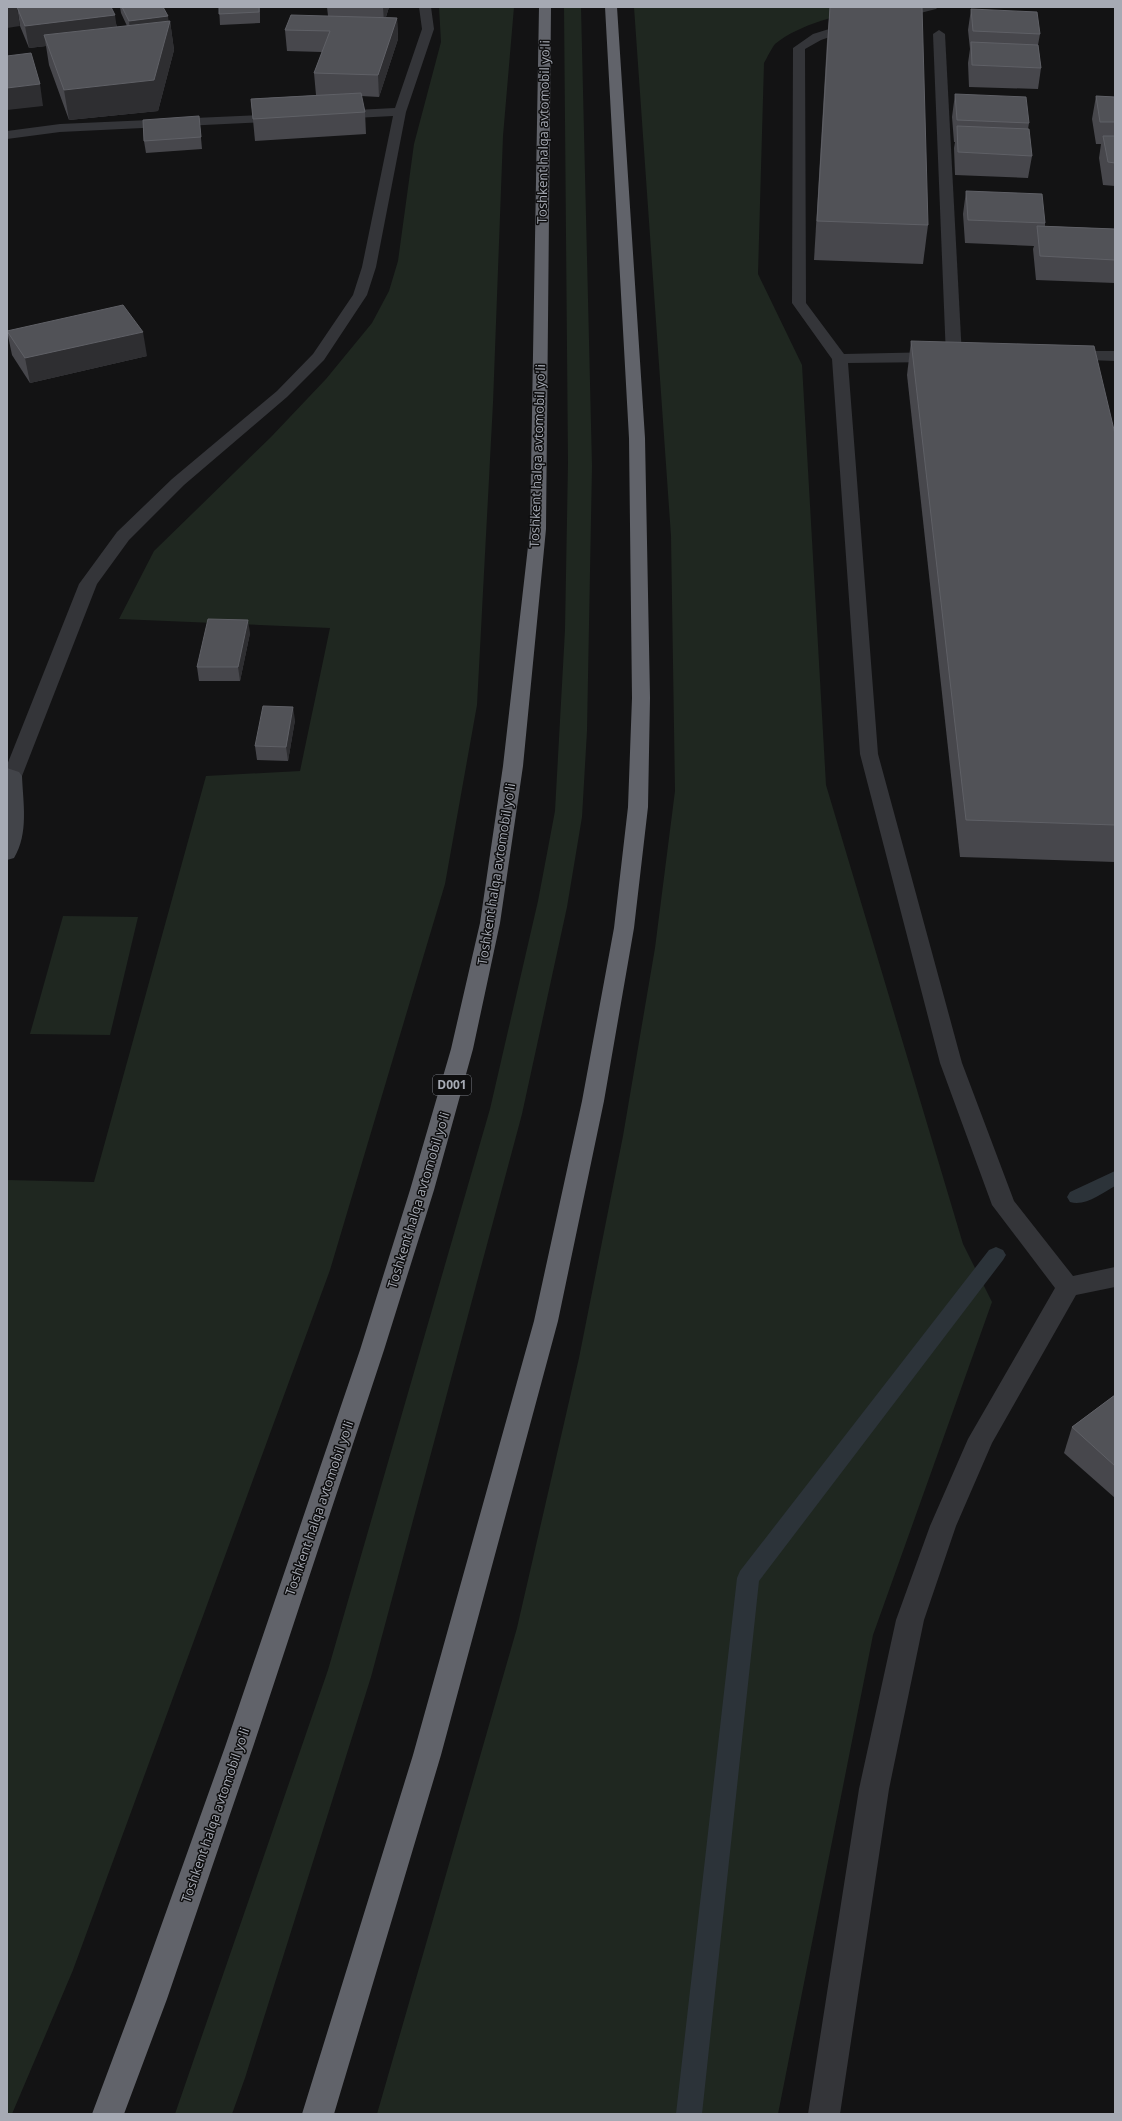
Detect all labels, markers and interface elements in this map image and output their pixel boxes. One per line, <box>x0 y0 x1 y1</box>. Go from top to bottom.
street label: Toshkent halqa avtomobil yo'li <box>532 40 554 224</box>
street label: Toshkent halqa avtomobil yo'li <box>525 364 549 548</box>
street label: Toshkent halqa avtomobil yo'li <box>473 782 519 966</box>
road number: D001 <box>433 1075 471 1095</box>
street label: Toshkent halqa avtomobil yo'li <box>382 1109 454 1291</box>
street label: Toshkent halqa avtomobil yo'li <box>281 1418 357 1598</box>
street label: Toshkent halqa avtomobil yo'li <box>177 1725 253 1905</box>

